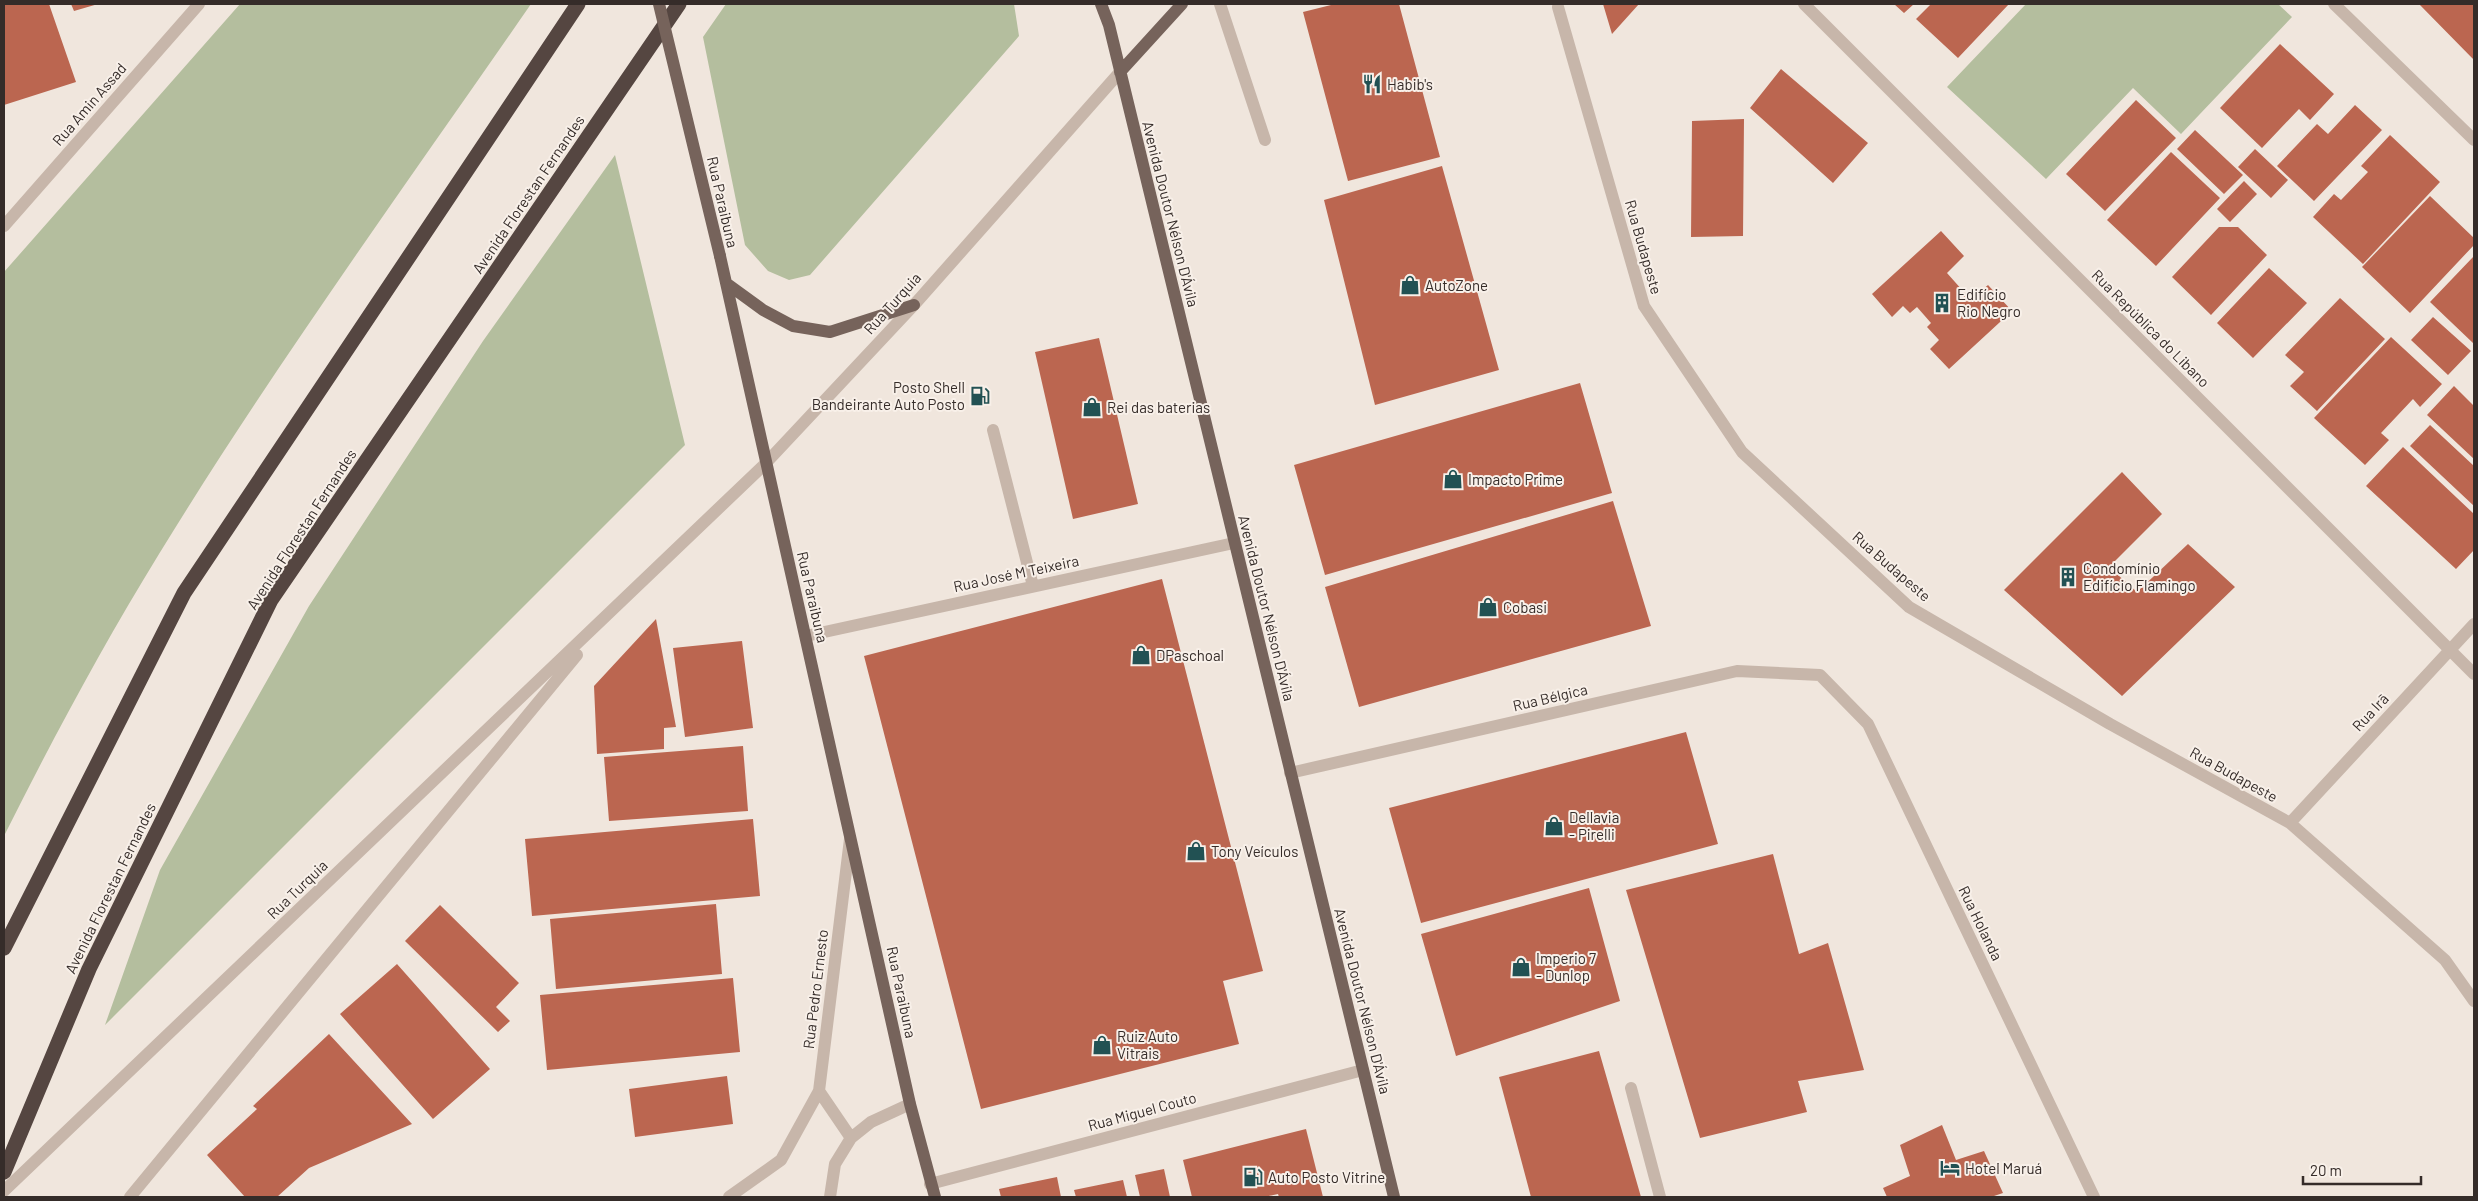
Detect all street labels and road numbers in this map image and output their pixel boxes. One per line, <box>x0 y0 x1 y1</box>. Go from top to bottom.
street label: Rua Amin Assad <box>48 59 130 149</box>
street label: Avenida Florestan Fernandes <box>468 111 588 277</box>
street label: Avenida Doutor Nélson D'Ávila <box>1139 119 1203 309</box>
street label: Rua Paraibuna <box>704 155 742 249</box>
street label: Rua Budapeste <box>1622 198 1666 296</box>
street label: Rua República do Libano <box>2088 265 2214 391</box>
street label: Rua Turquia <box>860 268 924 338</box>
street label: Avenida Florestan Fernandes <box>242 445 360 613</box>
street label: Avenida Doutor Nélson D'Ávila <box>1235 513 1299 703</box>
street label: Rua Budapeste <box>1849 527 1935 605</box>
street label: Rua Paraibuna <box>794 550 832 644</box>
street label: Rua José M Teixeira <box>952 551 1080 595</box>
street label: Rua Bélgica <box>1511 680 1589 714</box>
street label: Rua Irã <box>2348 689 2392 735</box>
street label: Rua Budapeste <box>2187 743 2281 805</box>
street label: Avenida Florestan Fernandes <box>61 800 159 976</box>
street label: Rua Turquia <box>263 856 331 922</box>
street label: Rua Holanda <box>1955 883 2007 963</box>
street label: Avenida Doutor Nélson D'Ávila <box>1331 906 1395 1096</box>
street label: Rua Pedro Ernesto <box>799 928 831 1050</box>
street label: Rua Paraibuna <box>883 944 921 1040</box>
street label: Rua Miguel Couto <box>1086 1088 1198 1134</box>

